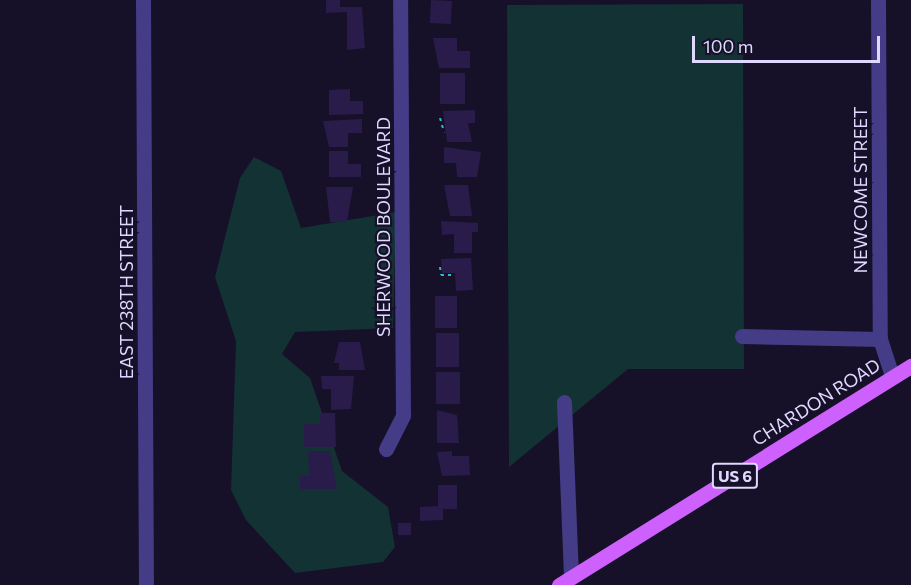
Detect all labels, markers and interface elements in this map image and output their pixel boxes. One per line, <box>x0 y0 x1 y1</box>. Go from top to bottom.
scale bar <box>695 24 882 62</box>
text: 100 m <box>703 35 753 57</box>
street label: NEWCOME STREET <box>849 106 871 274</box>
street label: SHERWOOD BOULEVARD <box>372 117 394 337</box>
street label: EAST 238TH STREET <box>115 205 137 379</box>
street label: CHARDON ROAD <box>748 354 884 450</box>
road number: US 6 <box>711 463 759 489</box>

